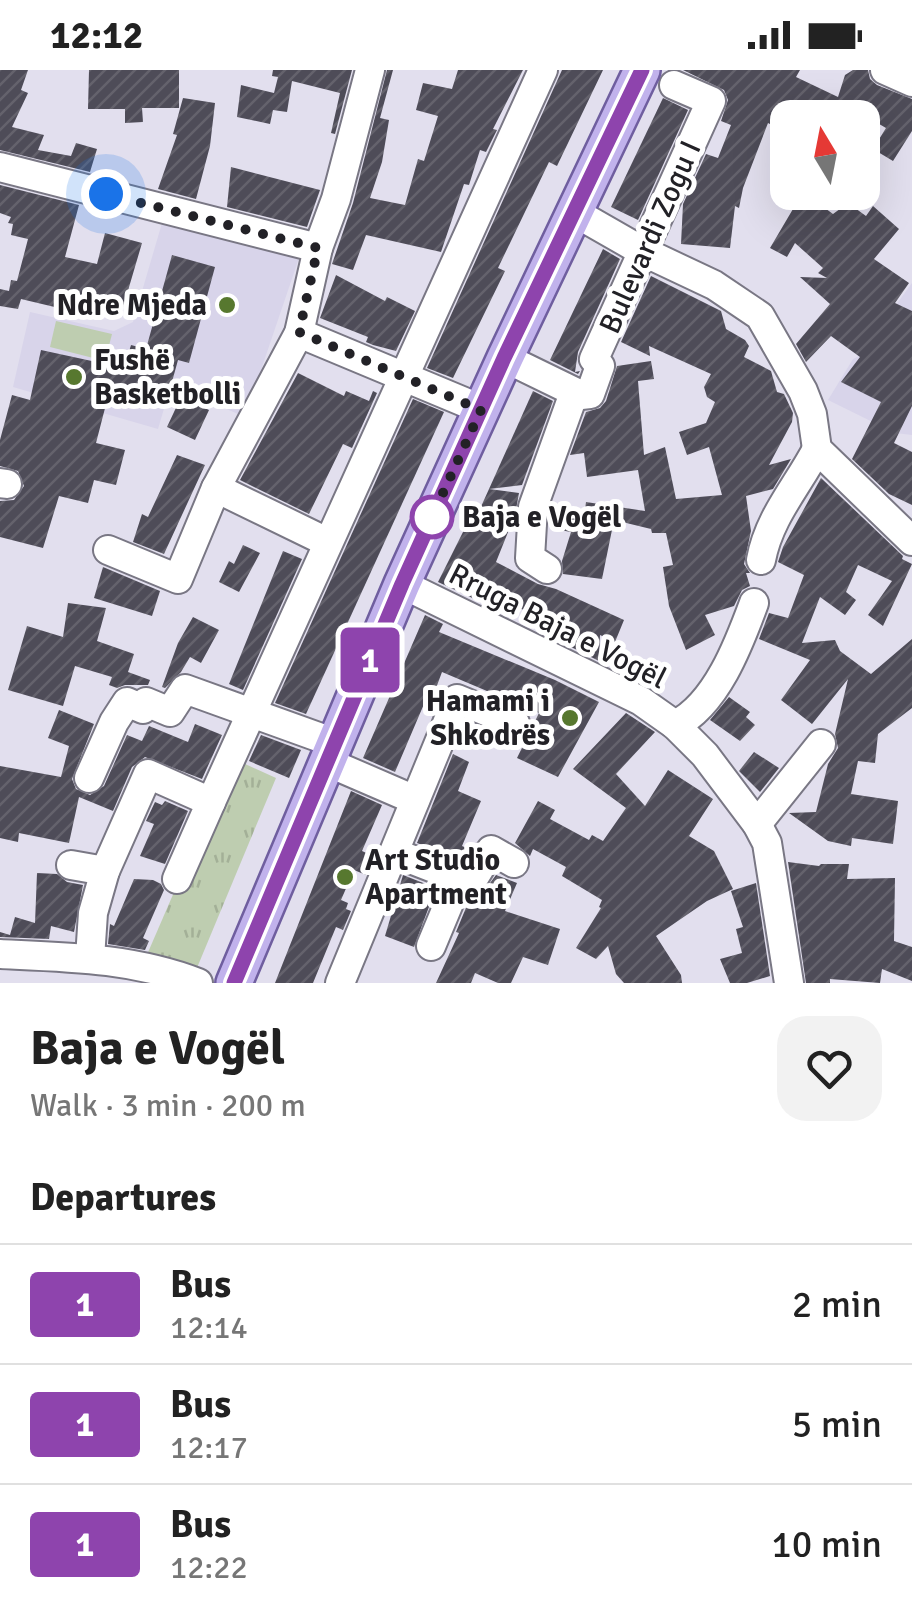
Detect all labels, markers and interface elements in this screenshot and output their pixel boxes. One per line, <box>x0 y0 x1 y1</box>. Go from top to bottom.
text: 12:12 <box>50 12 143 59</box>
north arrow <box>770 100 880 210</box>
map controls <box>770 100 880 210</box>
street label: Bulevardi Zogu I <box>591 135 709 339</box>
your location <box>81 169 131 219</box>
place label: Ndre Mjeda <box>56 287 207 324</box>
marker: Ndre Mjeda <box>216 294 238 316</box>
place label: Fushë Basketbolli <box>94 342 241 413</box>
marker: Fushë Basketbolli <box>63 366 85 388</box>
marker: Baja e Vogël <box>411 496 453 538</box>
place label: Baja e Vogël <box>462 499 621 536</box>
street label: Rruga Baja e Vogël <box>443 556 673 697</box>
line badge: 1 <box>338 628 402 692</box>
text: 1 <box>361 639 379 682</box>
place label: Hamami i Shkodrës <box>426 683 550 754</box>
marker: Hamami i Shkodrës <box>559 707 581 729</box>
place label: Art Studio Apartment <box>365 842 507 913</box>
marker: Art Studio Apartment <box>334 866 356 888</box>
button: heart <box>777 1016 882 1121</box>
text: Baja e Vogël <box>30 1019 285 1078</box>
text: Walk · 3 min · 200 m <box>30 1086 306 1125</box>
text: Departures <box>30 1174 216 1221</box>
text: Bus <box>170 1261 231 1308</box>
text: 2 min <box>792 1281 882 1328</box>
text: 1 <box>76 1283 94 1326</box>
text: 12:14 <box>170 1308 248 1347</box>
text: Bus <box>170 1381 231 1428</box>
text: 5 min <box>792 1401 882 1448</box>
text: 1 <box>76 1403 94 1446</box>
text: 12:17 <box>170 1428 248 1467</box>
text: Bus <box>170 1501 231 1548</box>
text: 10 min <box>771 1521 882 1568</box>
text: 1 <box>76 1523 94 1566</box>
text: 12:22 <box>170 1548 248 1587</box>

